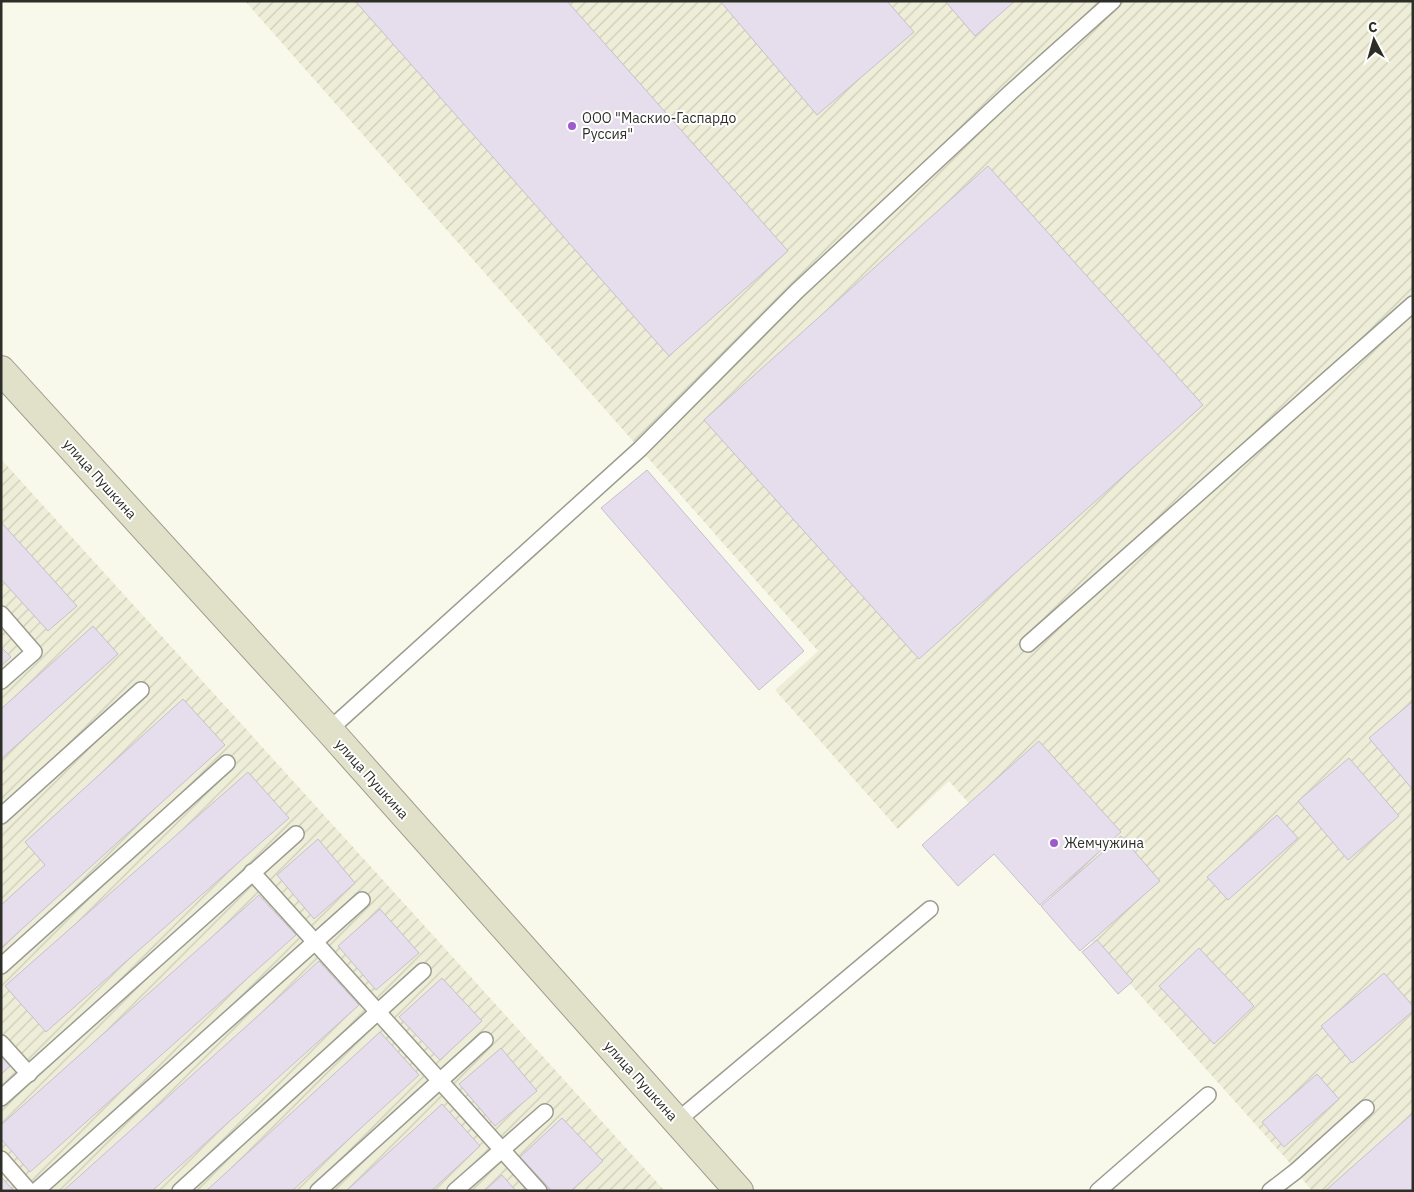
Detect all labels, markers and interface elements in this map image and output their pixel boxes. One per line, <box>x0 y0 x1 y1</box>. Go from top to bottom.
north arrow <box>1349 15 1399 65</box>
text: С <box>1367 18 1378 36</box>
place label: ООО "Маскио-Гаспардо Руссия" <box>582 109 737 143</box>
marker: ООО "Маскио-Гаспардо Руссия" <box>566 120 578 132</box>
street label: улица Пушкина <box>59 435 141 523</box>
street label: улица Пушкина <box>331 735 413 823</box>
place label: Жемчужина <box>1064 834 1145 852</box>
marker: Жемчужина <box>1048 837 1060 849</box>
street label: улица Пушкина <box>600 1037 682 1125</box>

